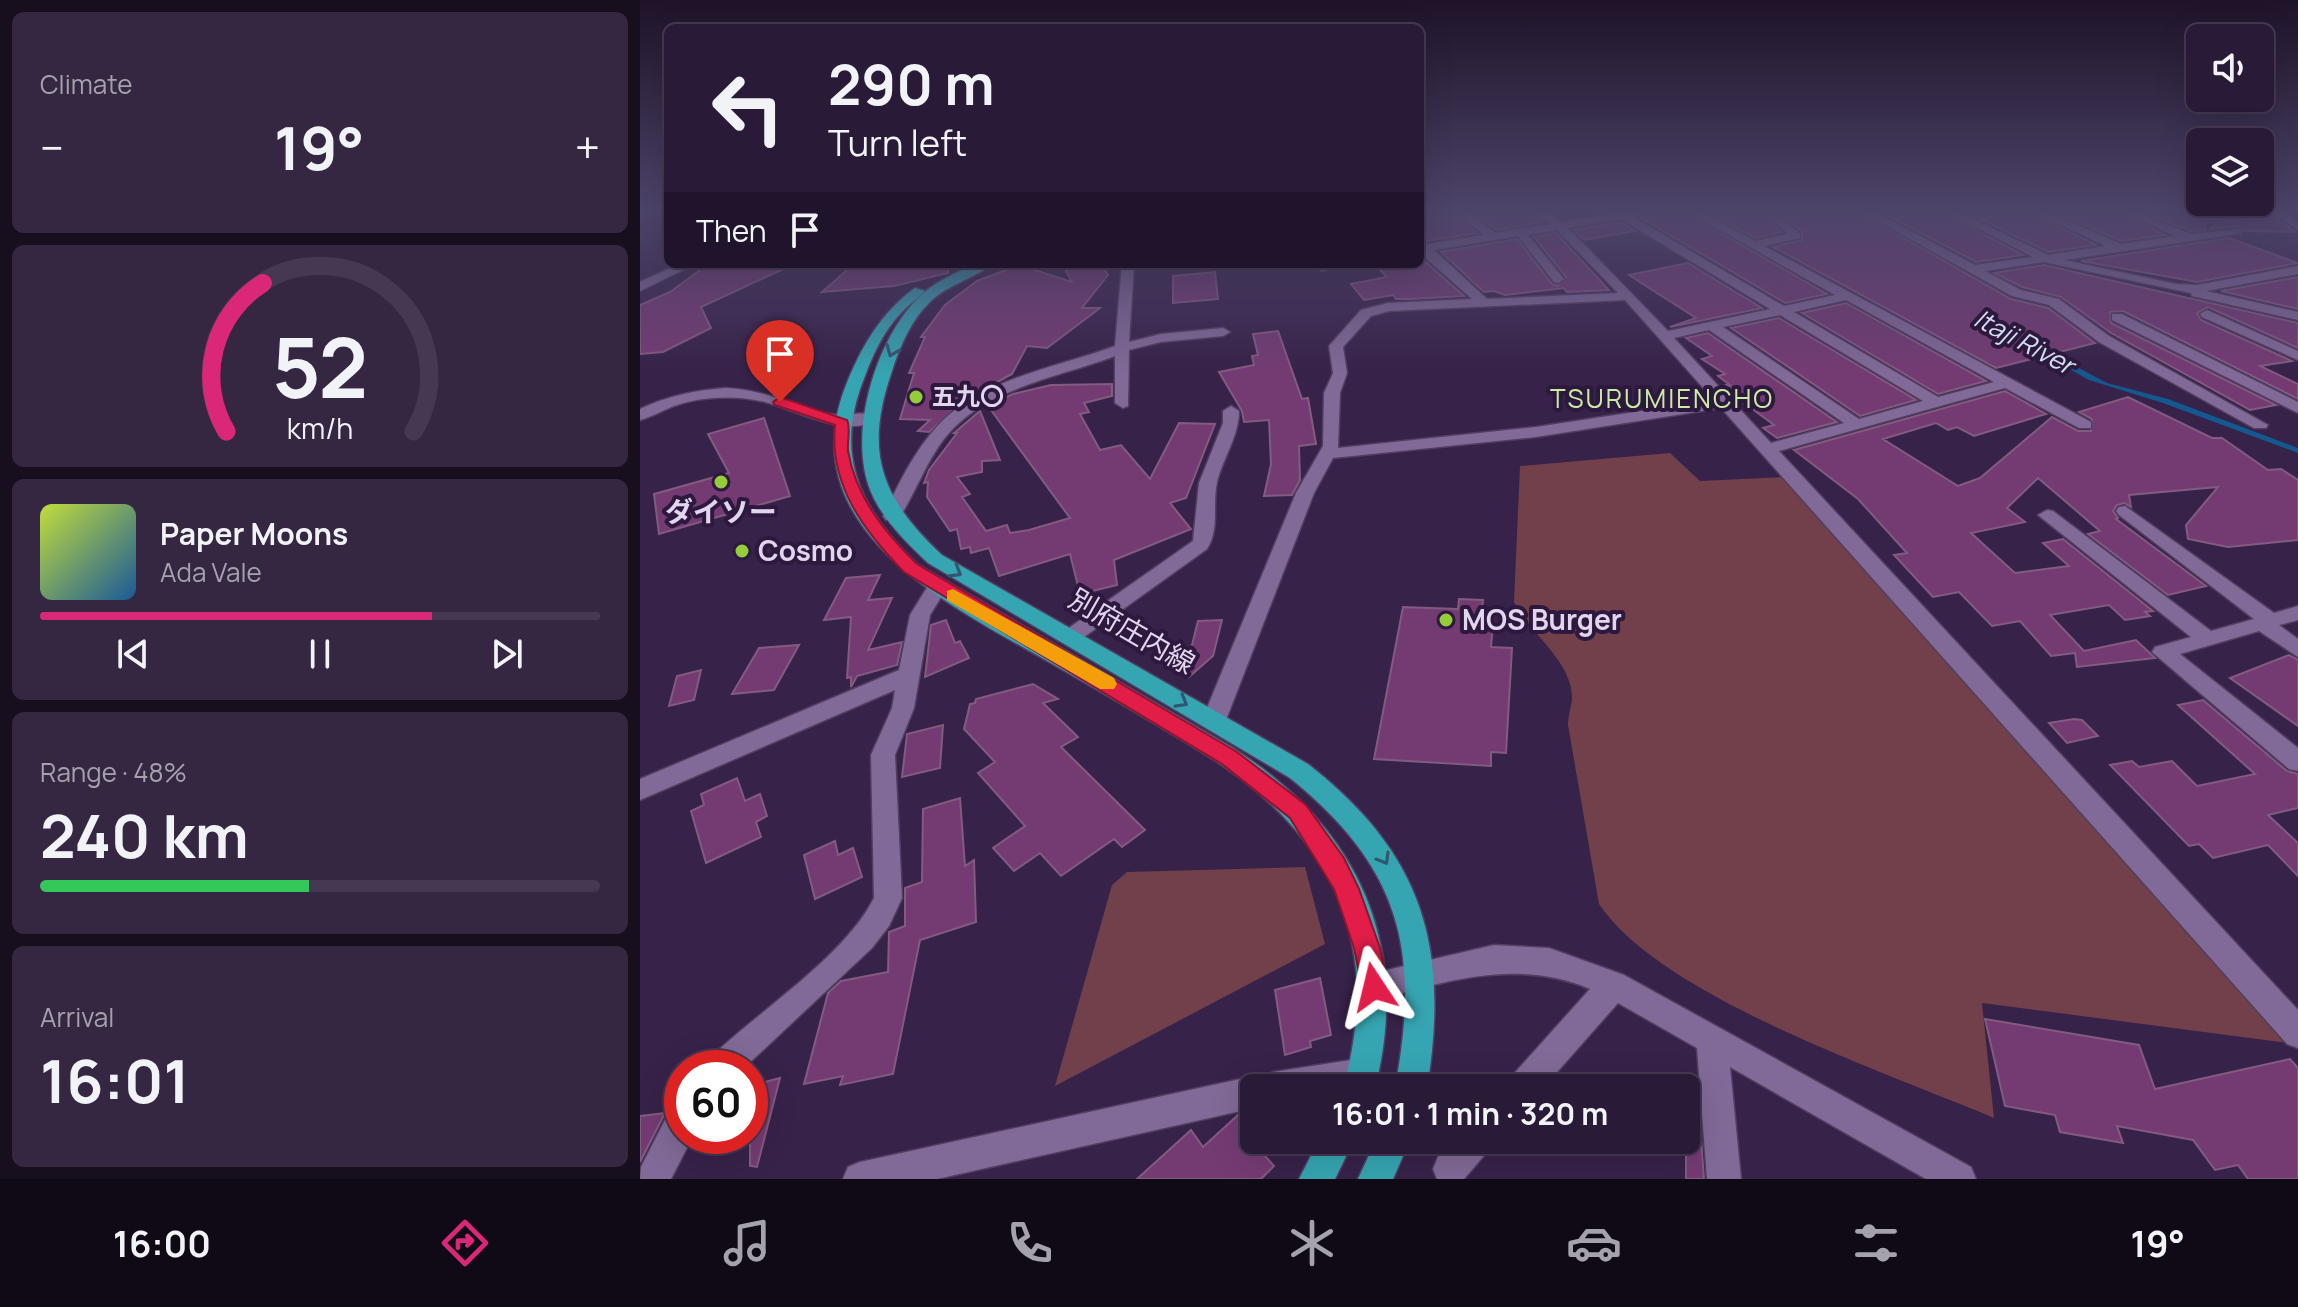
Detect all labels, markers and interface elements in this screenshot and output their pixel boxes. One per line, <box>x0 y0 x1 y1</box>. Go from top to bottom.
map controls <box>2186 24 2274 216</box>
button: sound <box>2186 24 2274 112</box>
text: 290 m <box>828 45 995 122</box>
icon: left <box>696 56 800 160</box>
text: Climate <box>40 66 132 102</box>
text: 19° <box>274 106 364 188</box>
text: − <box>40 117 64 177</box>
text: + <box>575 117 600 177</box>
text: Turn left <box>828 118 967 167</box>
button: layers <box>2186 128 2274 216</box>
icon: arrive <box>783 208 827 252</box>
text: Then <box>696 210 767 251</box>
water label: Itaji River <box>1968 300 2084 384</box>
text: 52 <box>272 309 368 423</box>
pin <box>746 320 814 402</box>
icon: arrive <box>758 332 802 376</box>
one-way arrow <box>885 343 902 357</box>
place label: 五九〇 <box>932 379 1004 412</box>
district label: TSURUMIENCHO <box>1550 380 1774 416</box>
marker: 五九〇 <box>907 388 925 406</box>
text: km/h <box>287 409 353 448</box>
marker: ダイソー <box>712 473 730 491</box>
place label: ダイソー <box>665 492 777 530</box>
text: Paper Moons <box>160 513 348 554</box>
place label: Cosmo <box>758 531 853 569</box>
marker: Cosmo <box>733 542 751 560</box>
text: Ada Vale <box>160 554 262 590</box>
one-way arrow <box>947 563 962 578</box>
street label: 別府庄内線 <box>1062 579 1203 682</box>
place label: MOS Burger <box>1462 600 1622 638</box>
marker: MOS Burger <box>1437 611 1455 629</box>
icon: previous <box>111 632 155 676</box>
icon: pause <box>298 632 342 676</box>
icon: next <box>485 632 529 676</box>
one-way arrow <box>1173 692 1188 708</box>
text: Range · 48% <box>40 754 187 790</box>
text: 240 km <box>40 794 249 876</box>
one-way arrow <box>1374 850 1390 865</box>
position arrow <box>1332 945 1416 1029</box>
text: Arrival <box>40 999 114 1035</box>
text: 16:01 <box>40 1039 190 1121</box>
speed limit sign: 60 <box>664 1050 768 1154</box>
text: 16:01 · 1 min · 320 m <box>1332 1093 1608 1134</box>
icon: directions <box>437 1215 493 1271</box>
icon: music <box>719 1215 775 1271</box>
icon: phone <box>1002 1215 1058 1271</box>
icon: climate <box>1284 1215 1340 1271</box>
icon: car <box>1566 1215 1622 1271</box>
icon: filters <box>1848 1215 1904 1271</box>
text: 16:00 <box>113 1219 211 1268</box>
text: 19° <box>2131 1219 2185 1268</box>

